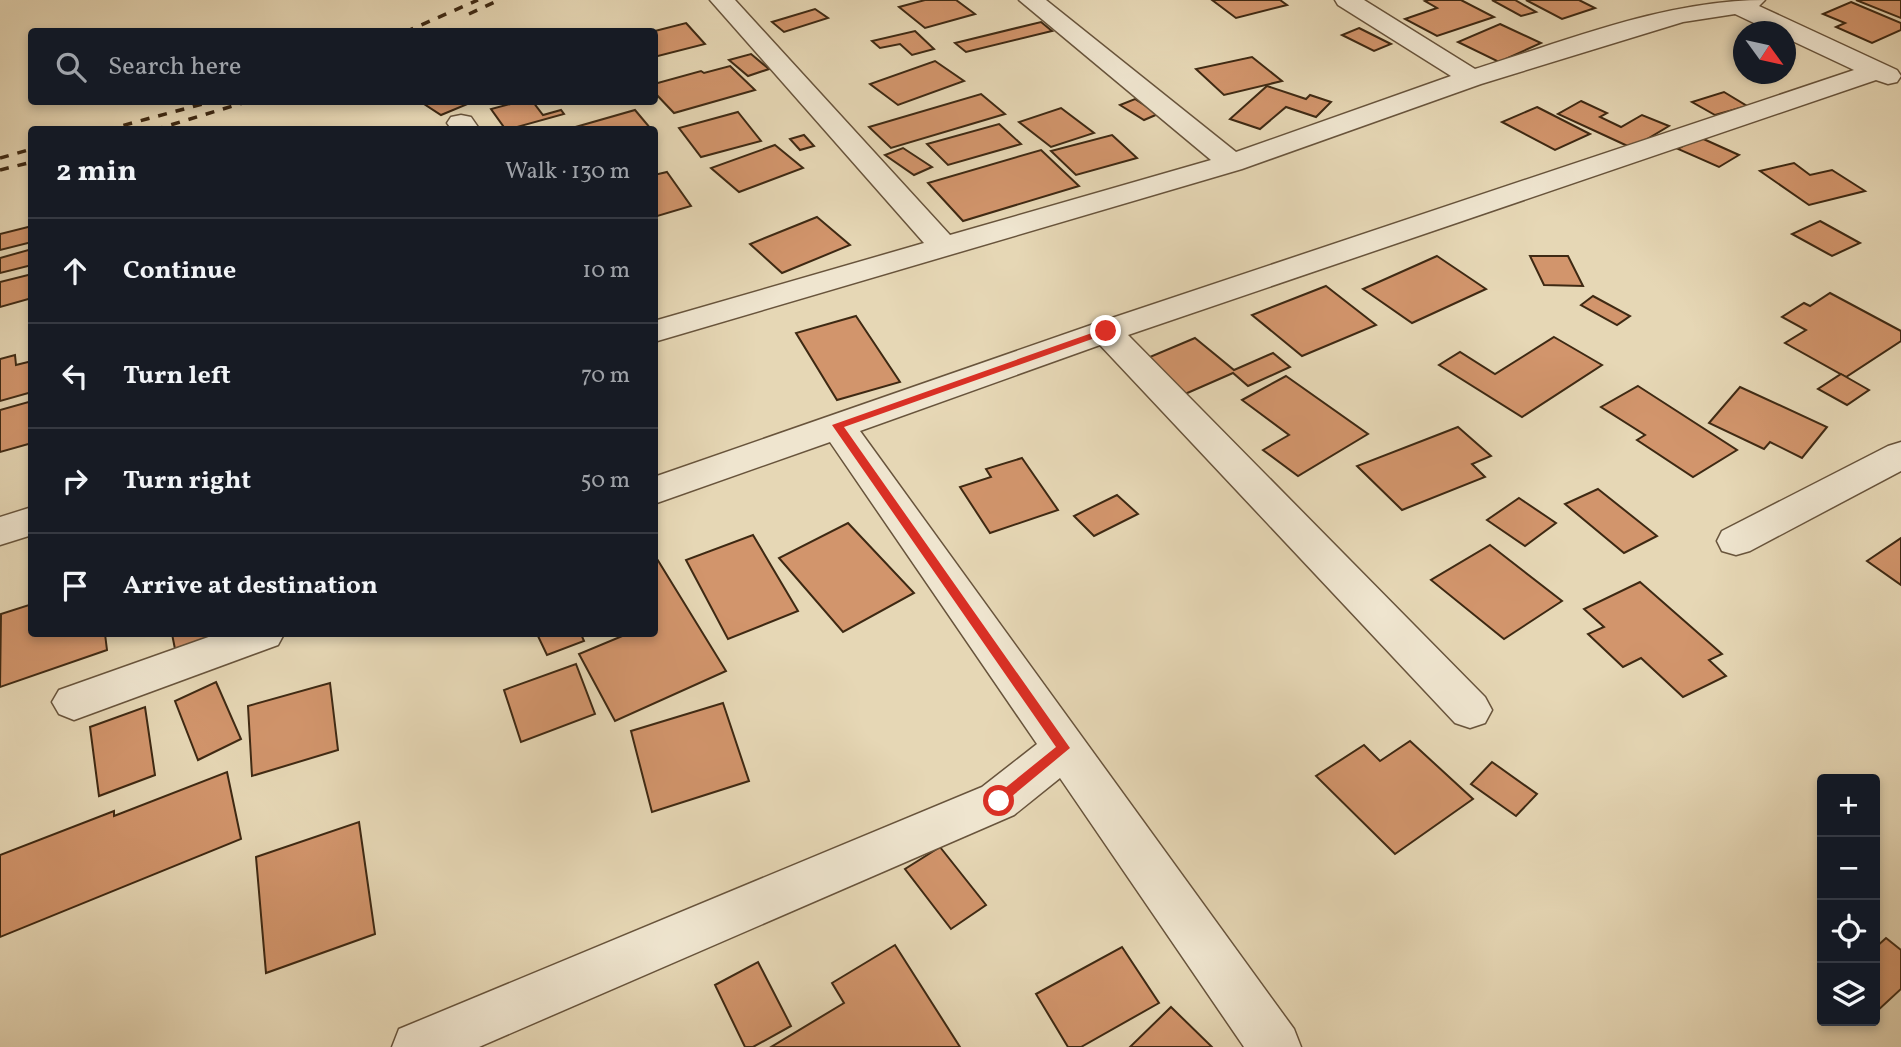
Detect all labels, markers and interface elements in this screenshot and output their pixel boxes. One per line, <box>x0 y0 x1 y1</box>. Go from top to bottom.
north arrow <box>1733 21 1796 84</box>
search box <box>28 28 658 105</box>
icon: search <box>52 48 90 86</box>
text: Search here <box>108 49 241 85</box>
text: 2 min <box>56 151 137 193</box>
text: Walk · 130 m <box>505 156 630 188</box>
icon: ahead <box>56 252 94 290</box>
text: Continue <box>123 253 236 289</box>
text: 10 m <box>582 255 630 287</box>
route end <box>1090 315 1121 346</box>
icon: left <box>56 357 94 395</box>
text: Turn left <box>123 358 231 394</box>
text: 70 m <box>581 360 630 392</box>
icon: right <box>56 462 94 500</box>
text: Turn right <box>123 463 251 499</box>
text: 50 m <box>581 465 630 497</box>
icon: arrive <box>56 567 94 605</box>
text: Arrive at destination <box>123 568 378 604</box>
map controls <box>1817 774 1880 1026</box>
button: + <box>1817 774 1880 837</box>
route start <box>983 785 1014 816</box>
button: − <box>1817 837 1880 900</box>
button: locate <box>1817 900 1880 963</box>
button: layers <box>1817 963 1880 1026</box>

